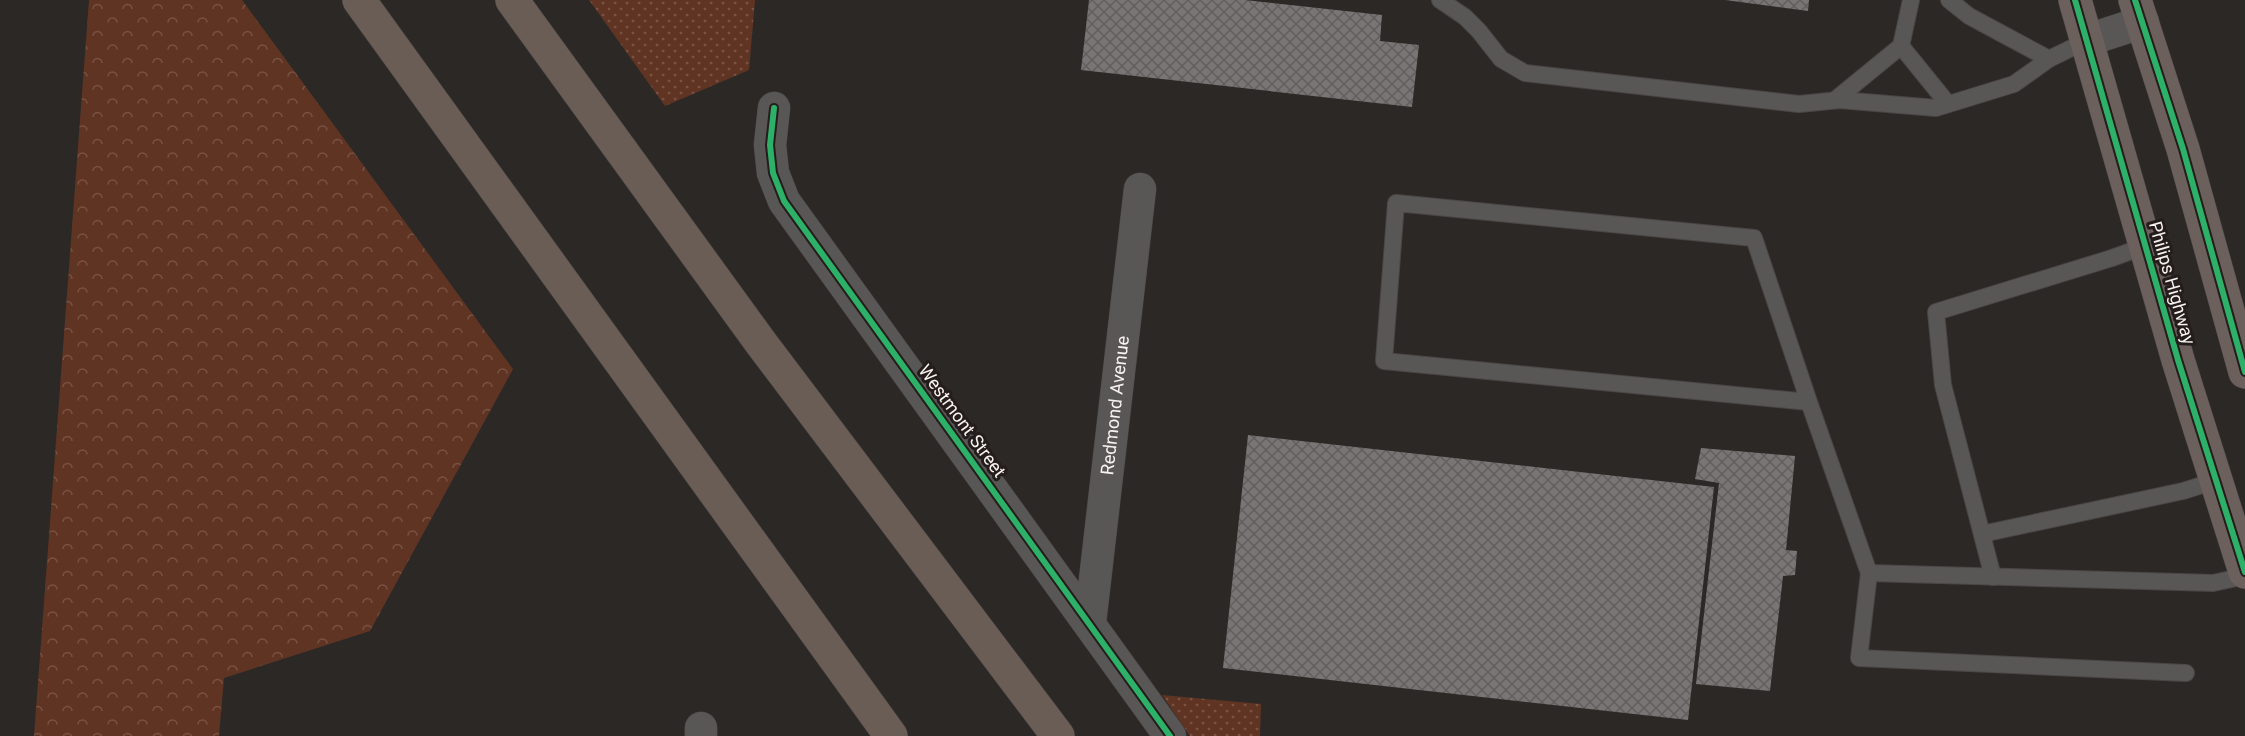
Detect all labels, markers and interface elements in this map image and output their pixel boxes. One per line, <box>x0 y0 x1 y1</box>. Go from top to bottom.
street label: Philips Highway <box>2145 219 2200 347</box>
street label: Redmond Avenue <box>1096 334 1133 476</box>
street label: Westmont Street <box>914 360 1010 481</box>

